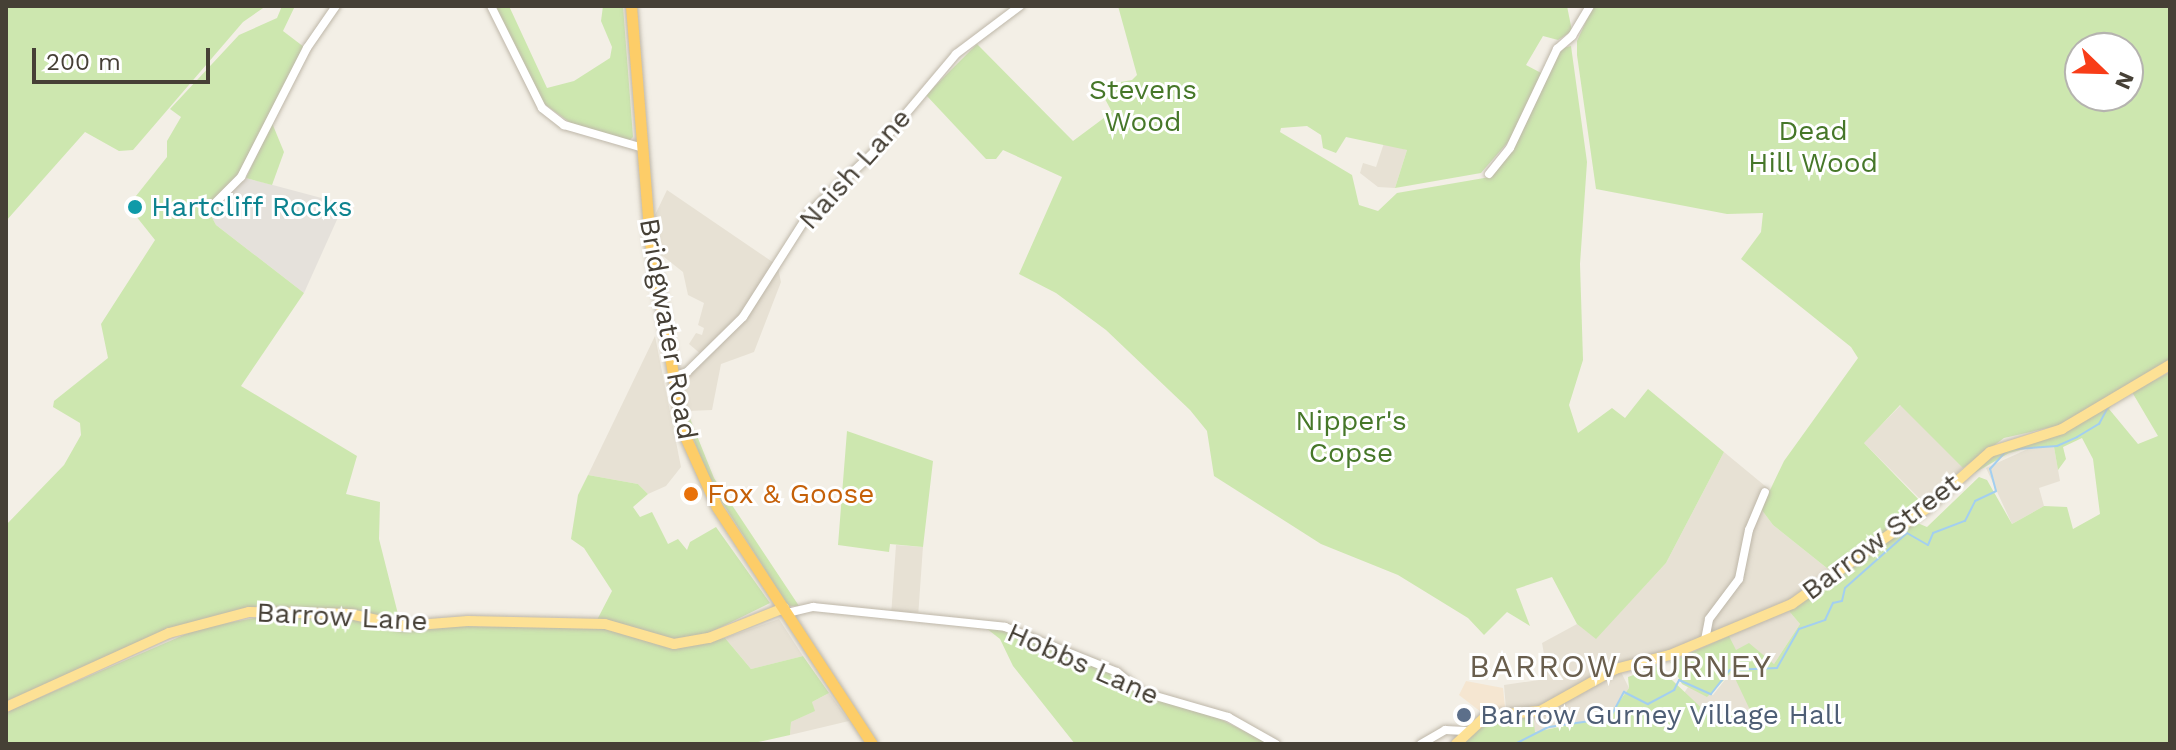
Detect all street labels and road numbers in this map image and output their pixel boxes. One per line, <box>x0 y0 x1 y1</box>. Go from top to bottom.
street label: Naish Lane <box>792 102 918 236</box>
street label: Bridgwater Road <box>632 215 704 443</box>
street label: Barrow Street <box>1795 466 1967 608</box>
street label: Barrow Lane <box>255 596 429 638</box>
street label: Hobbs Lane <box>1002 616 1164 712</box>

